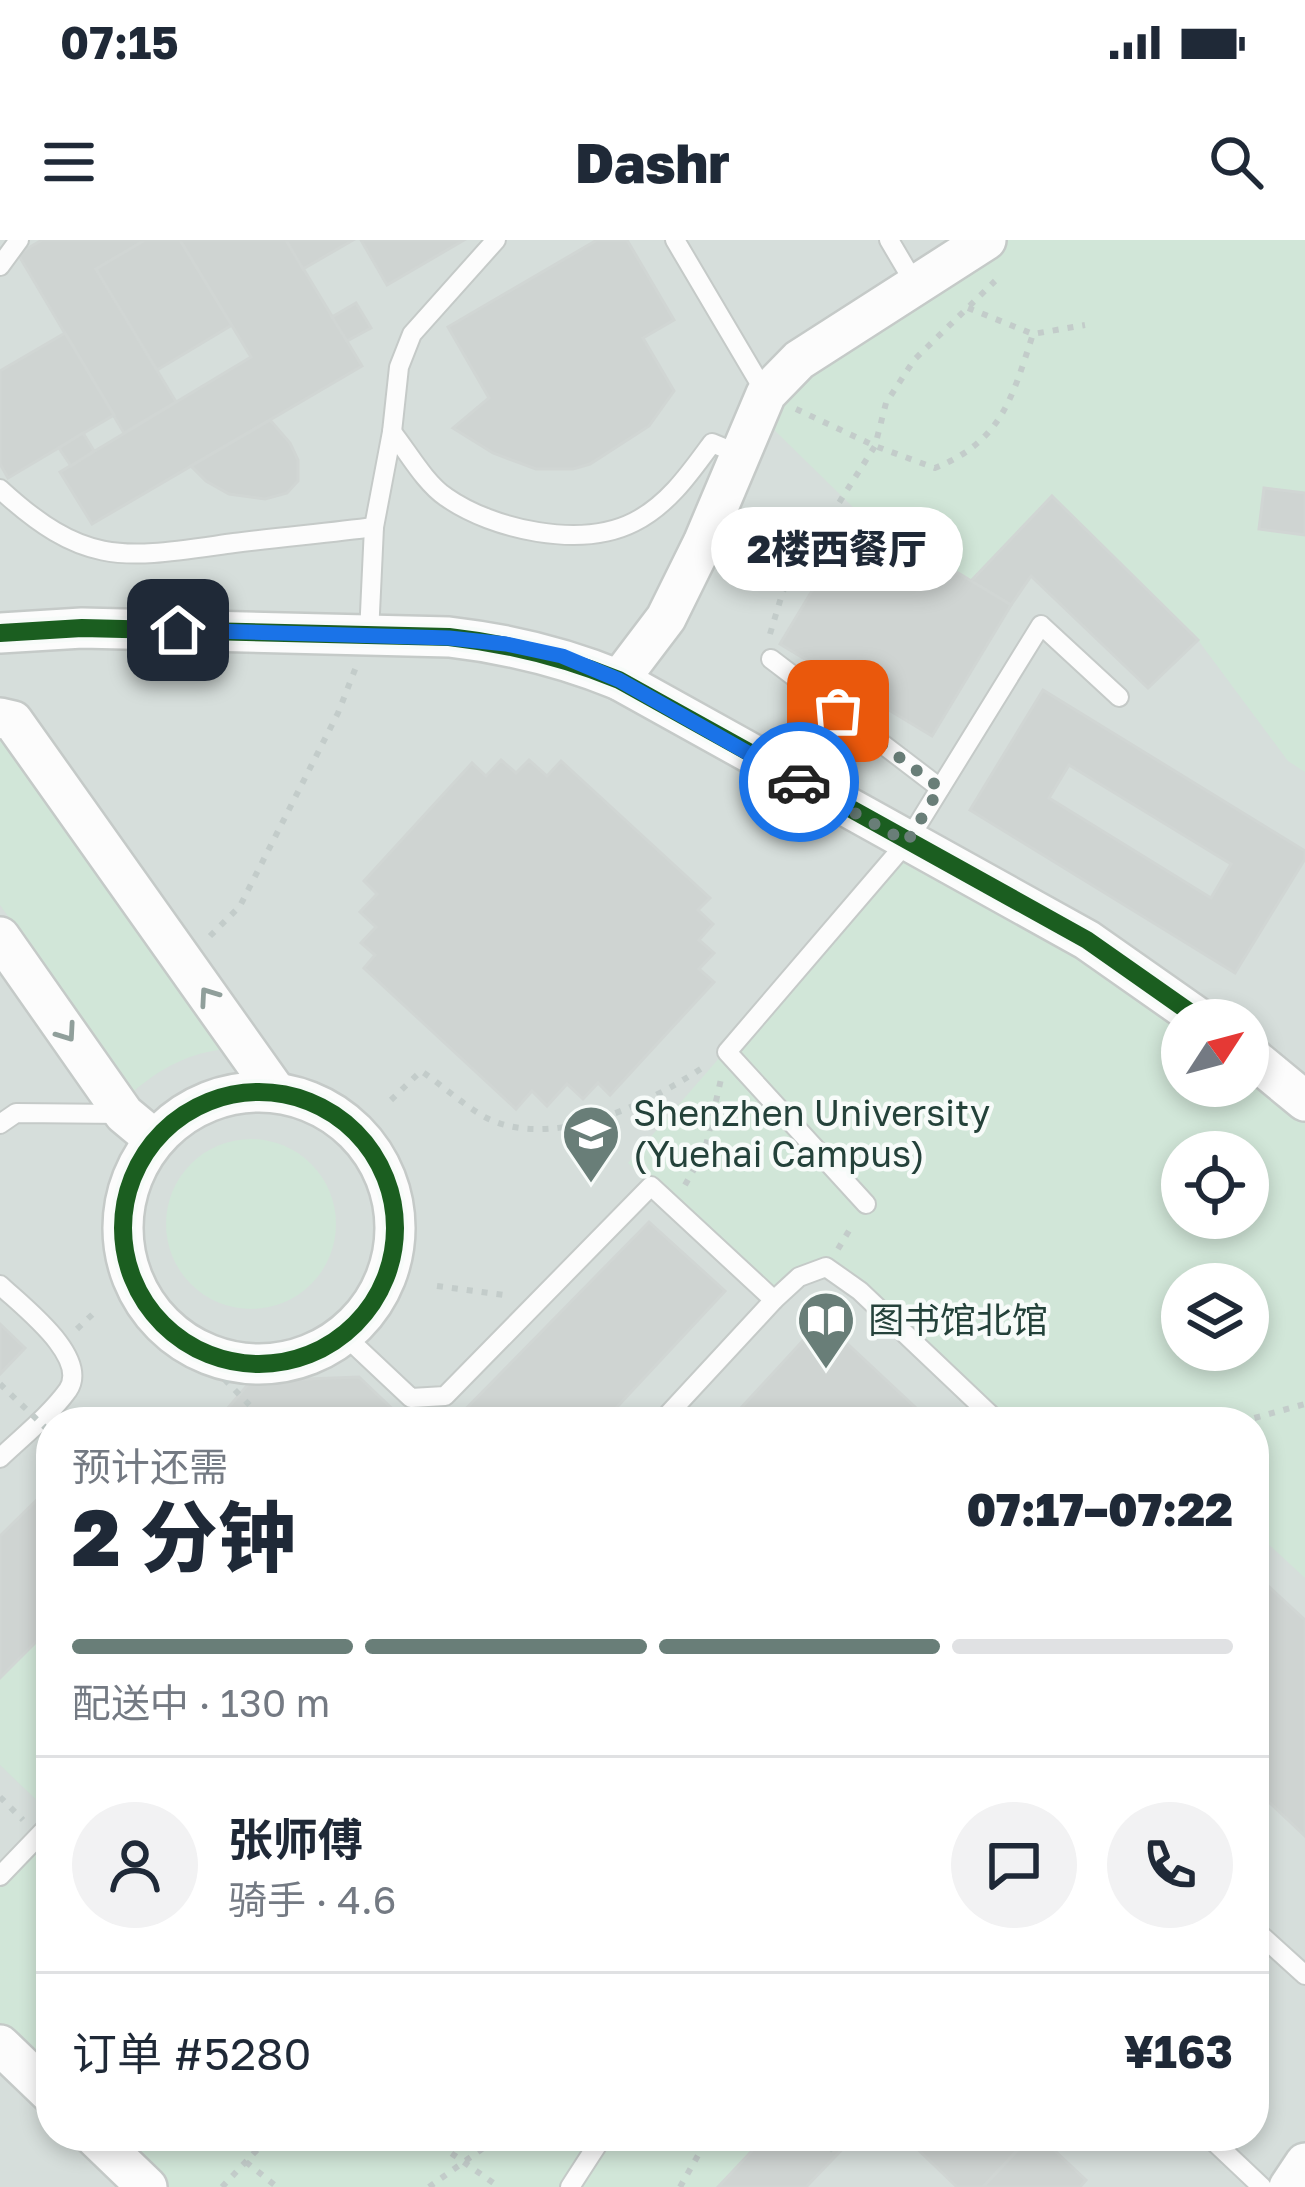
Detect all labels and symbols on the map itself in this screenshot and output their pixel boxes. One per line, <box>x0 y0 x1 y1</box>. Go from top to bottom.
callout: 2楼西餐厅 <box>712 507 964 591</box>
pin <box>127 579 229 681</box>
pin <box>787 660 889 762</box>
courier <box>739 722 859 842</box>
one-way arrow <box>200 988 222 1010</box>
north arrow <box>1161 999 1269 1107</box>
one-way arrow <box>53 1020 75 1042</box>
place label: Shenzhen University (Yuehai Campus) <box>633 1091 990 1175</box>
school or university icon: Shenzhen University (Yuehai Campus) <box>560 1103 622 1185</box>
library icon: 图书馆北馆 <box>795 1289 857 1371</box>
place label: 图书馆北馆 <box>868 1298 1048 1341</box>

